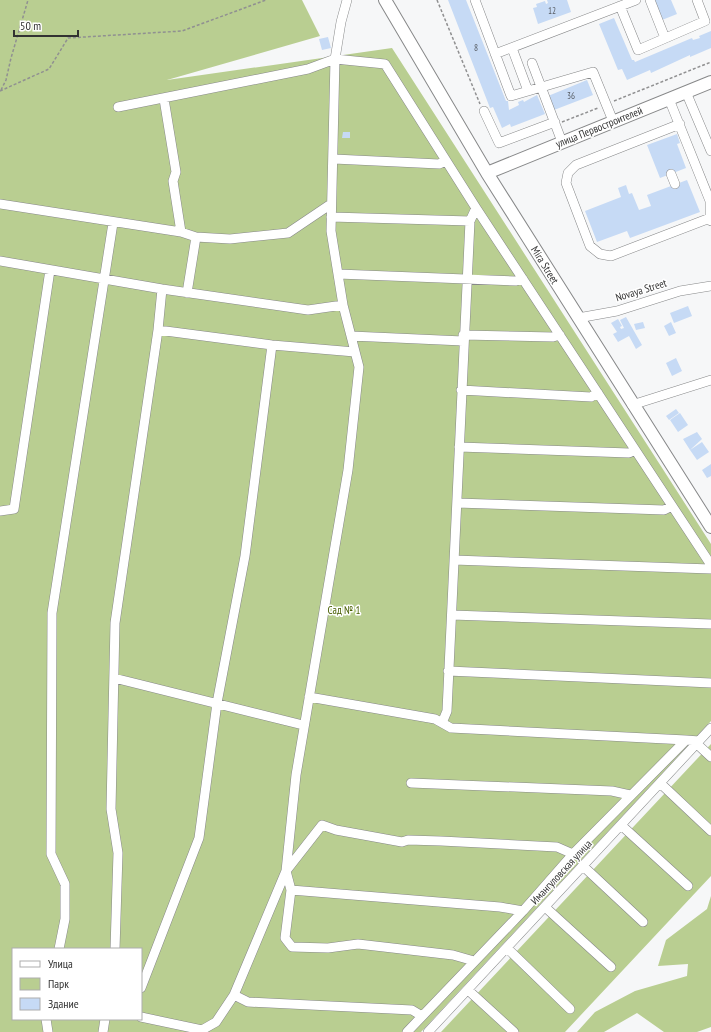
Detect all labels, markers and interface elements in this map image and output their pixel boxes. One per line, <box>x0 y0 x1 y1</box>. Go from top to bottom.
house number: 12 <box>548 5 556 16</box>
scale bar <box>14 12 78 38</box>
text: 50 m <box>20 18 41 33</box>
house number: 8 <box>474 42 478 53</box>
house number: 36 <box>567 90 575 101</box>
street label: улица Первостроителей <box>553 103 645 151</box>
street label: Mira Street <box>528 244 562 286</box>
street label: Novaya Street <box>614 276 668 304</box>
park label: Сад № 1 <box>328 603 361 617</box>
street label: Имангуловская улица <box>527 837 595 907</box>
legend <box>12 948 142 1020</box>
text: Улица <box>48 956 73 971</box>
text: Парк <box>48 976 69 991</box>
text: Здание <box>48 996 79 1011</box>

